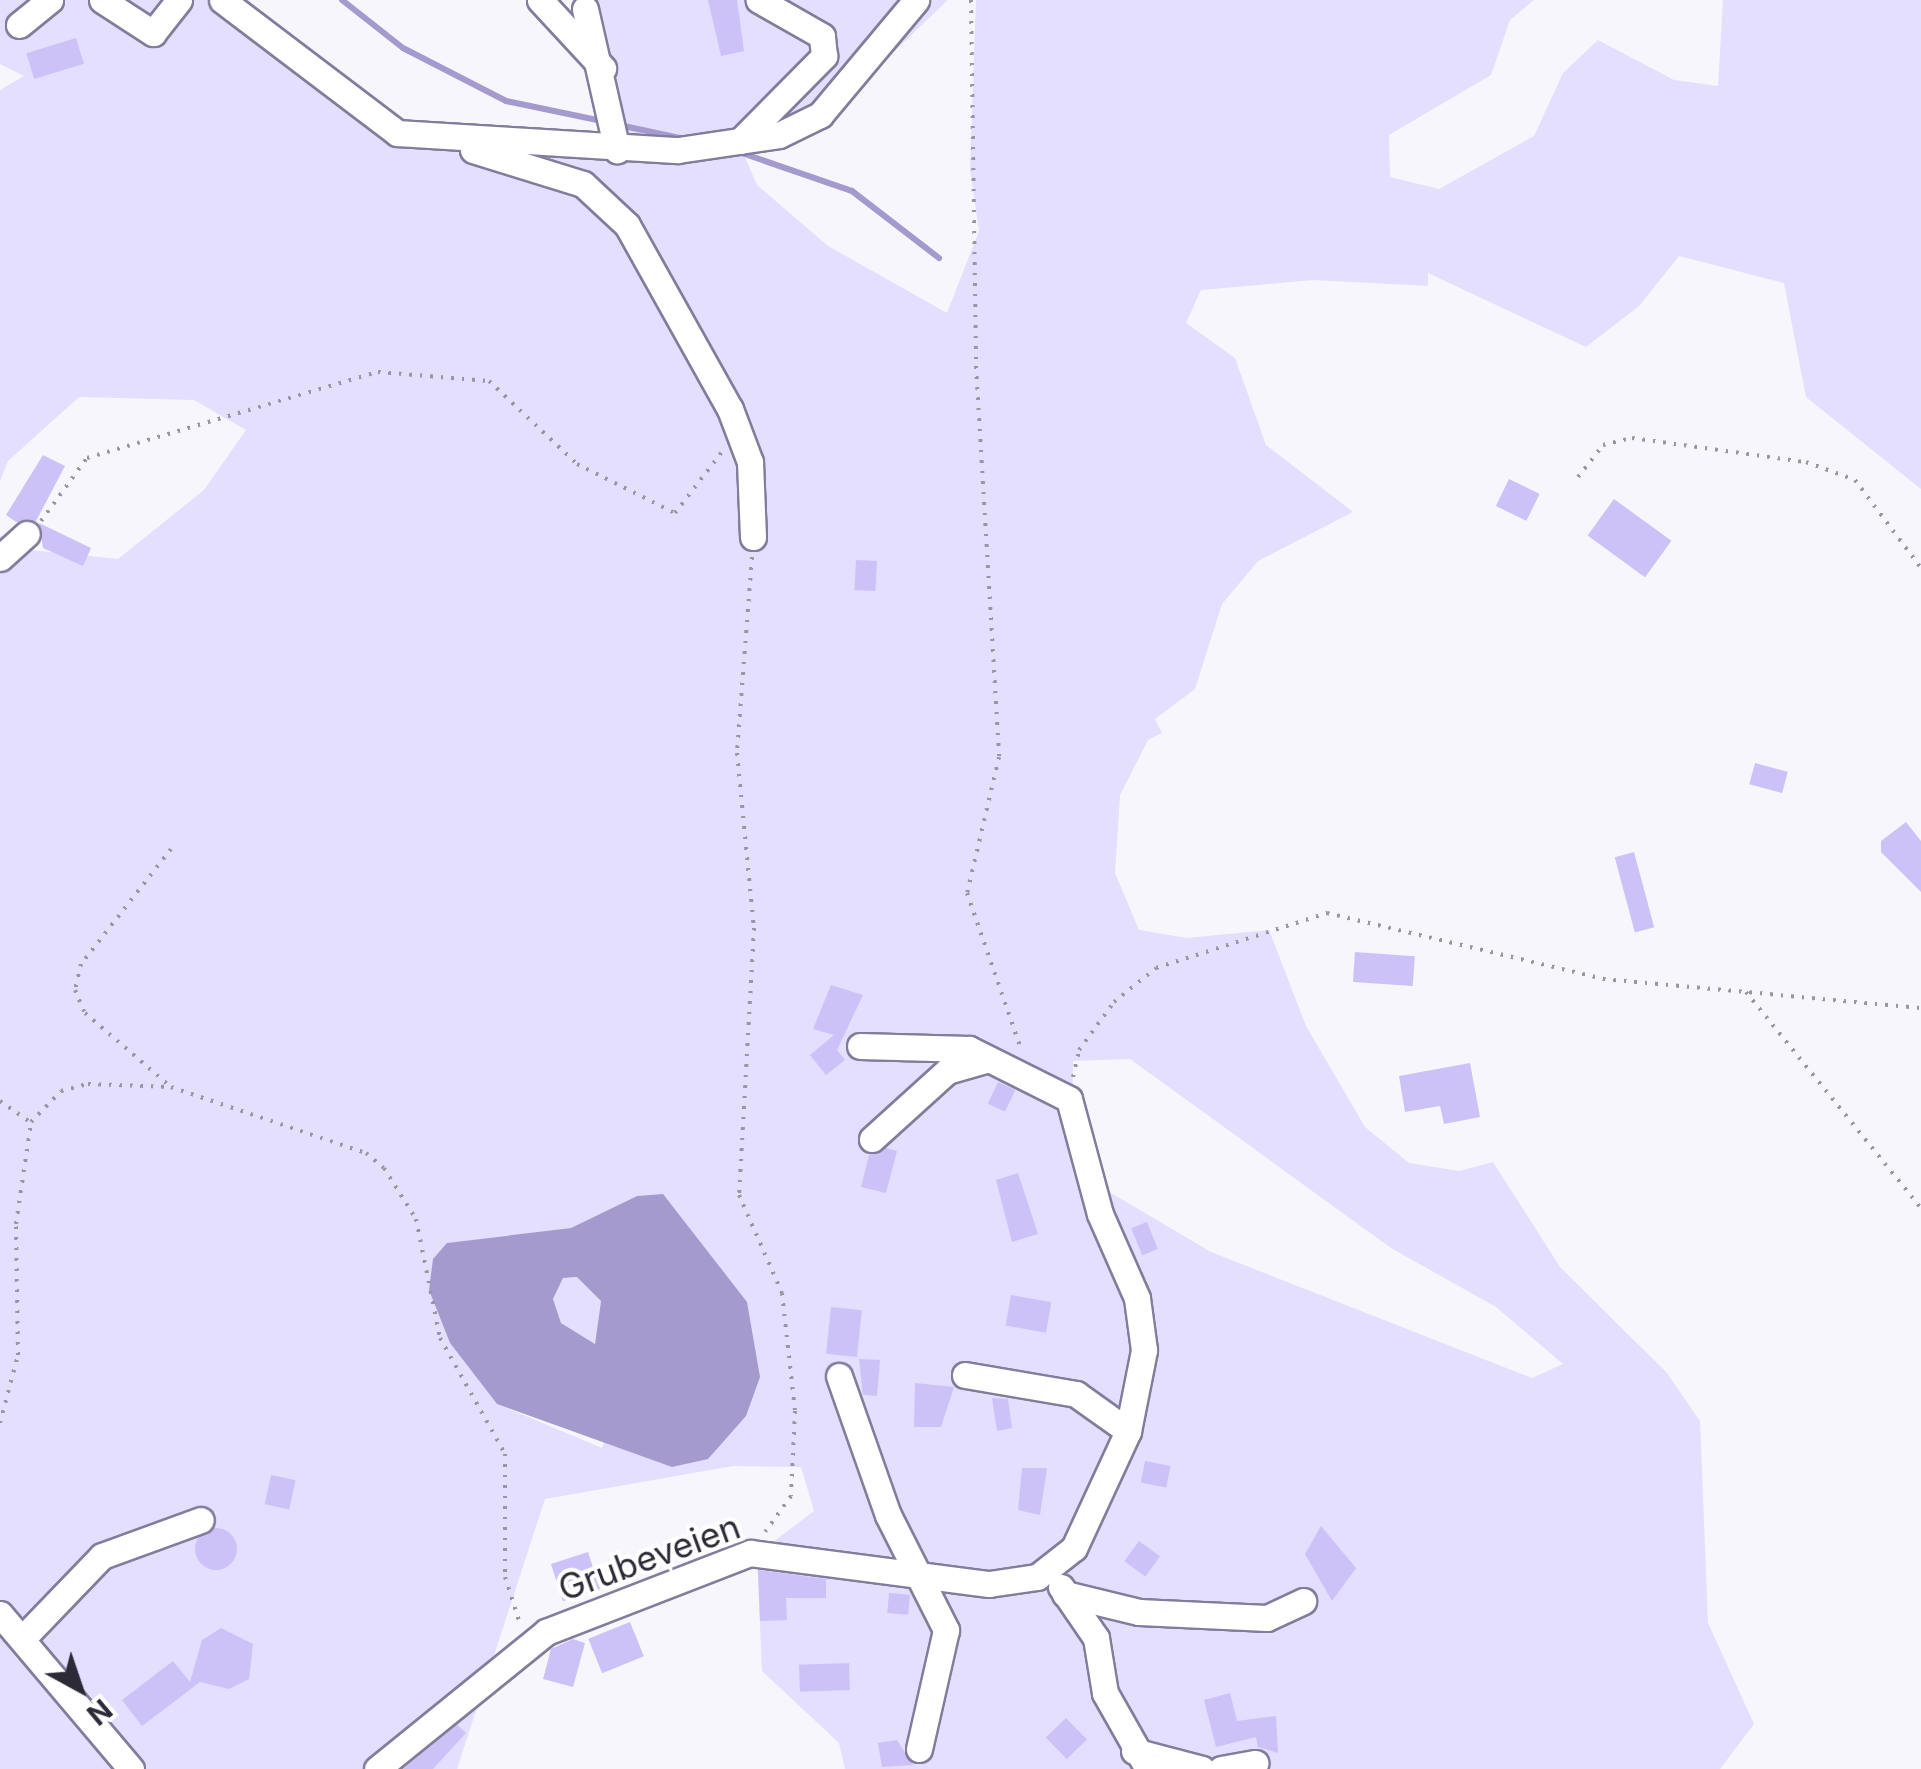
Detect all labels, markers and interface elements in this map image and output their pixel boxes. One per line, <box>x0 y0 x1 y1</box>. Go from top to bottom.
street label: Grubeveien <box>553 1505 745 1609</box>
north arrow <box>30 1639 130 1739</box>
text: N <box>80 1692 118 1732</box>

